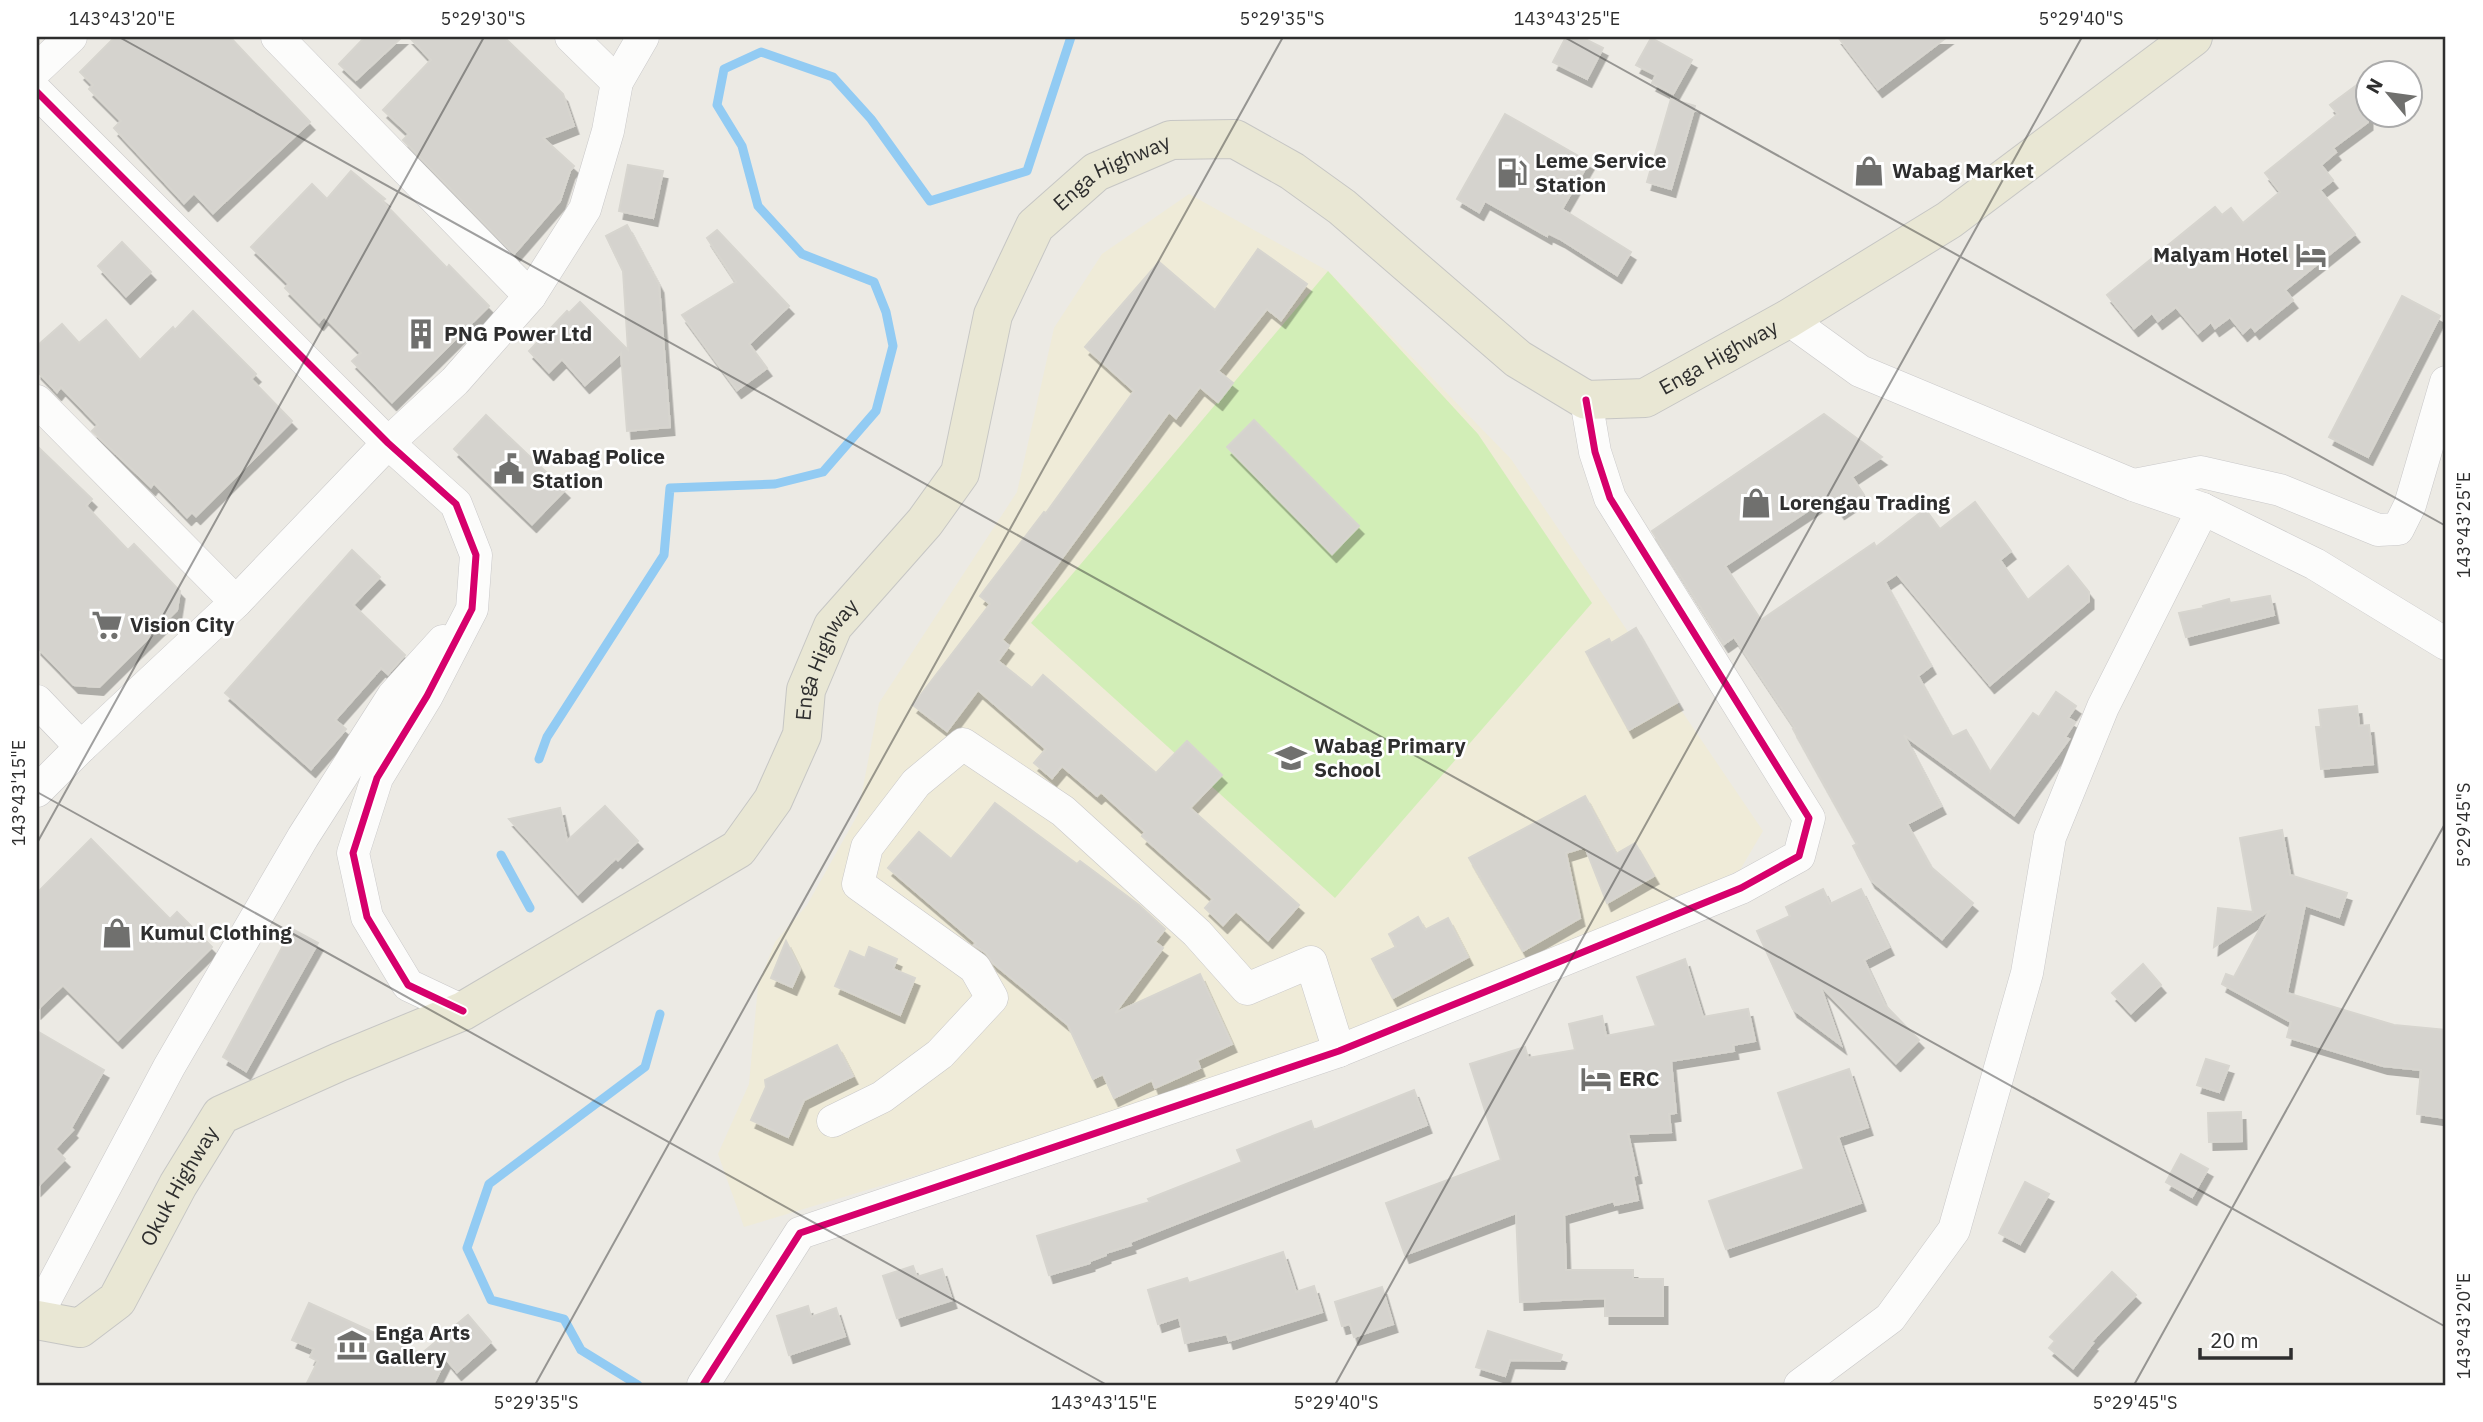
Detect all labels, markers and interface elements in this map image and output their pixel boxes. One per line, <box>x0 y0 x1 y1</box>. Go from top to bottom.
text: 143°43'20"E <box>69 7 175 30</box>
text: 5°29'30"S <box>441 7 525 30</box>
text: 5°29'35"S <box>1240 7 1324 30</box>
text: 143°43'25"E <box>1514 7 1620 30</box>
text: 5°29'40"S <box>2039 7 2123 30</box>
north arrow <box>2354 60 2424 130</box>
text: N <box>2360 74 2388 98</box>
street label: Enga Highway <box>1047 127 1175 217</box>
place label: Leme Service Station <box>1535 146 1667 198</box>
shop icon: Wabag Market <box>1852 154 1886 188</box>
fuel station icon: Leme Service Station <box>1495 156 1529 190</box>
place label: Wabag Market <box>1892 156 2034 184</box>
hotel icon: Malyam Hotel <box>2294 238 2328 272</box>
place label: Malyam Hotel <box>2153 240 2288 268</box>
street label: Enga Highway <box>1654 312 1783 401</box>
building icon: PNG Power Ltd <box>404 317 438 351</box>
place label: PNG Power Ltd <box>444 319 592 347</box>
place label: Wabag Police Station <box>532 442 665 494</box>
public building icon: Wabag Police Station <box>492 452 526 486</box>
text: 143°43'25"E <box>2452 472 2475 578</box>
shop icon: Lorengau Trading <box>1739 486 1773 520</box>
place label: Lorengau Trading <box>1779 488 1950 516</box>
street label: Enga Highway <box>788 592 864 722</box>
supermarket icon: Vision City <box>90 608 124 642</box>
place label: Vision City <box>130 610 235 638</box>
place label: Wabag Primary School <box>1314 731 1466 783</box>
text: 143°43'15"E <box>7 740 30 846</box>
school or university icon: Wabag Primary School <box>1274 741 1308 775</box>
text: 5°29'45"S <box>2452 783 2475 867</box>
shop icon: Kumul Clothing <box>100 916 134 950</box>
place label: Kumul Clothing <box>140 918 292 946</box>
hotel icon: ERC <box>1579 1062 1613 1096</box>
place label: ERC <box>1619 1064 1660 1092</box>
street label: Okuk Highway <box>133 1120 224 1251</box>
text: 143°43'20"E <box>2452 1273 2475 1379</box>
scale bar <box>2200 1317 2290 1361</box>
place label: Enga Arts Gallery <box>375 1318 470 1370</box>
text: 20 m <box>2210 1326 2259 1354</box>
museum icon: Enga Arts Gallery <box>335 1328 369 1362</box>
text: 5°29'35"S <box>494 1391 578 1414</box>
text: 143°43'15"E <box>1051 1391 1157 1414</box>
text: 5°29'40"S <box>1294 1391 1378 1414</box>
text: 5°29'45"S <box>2093 1391 2177 1414</box>

